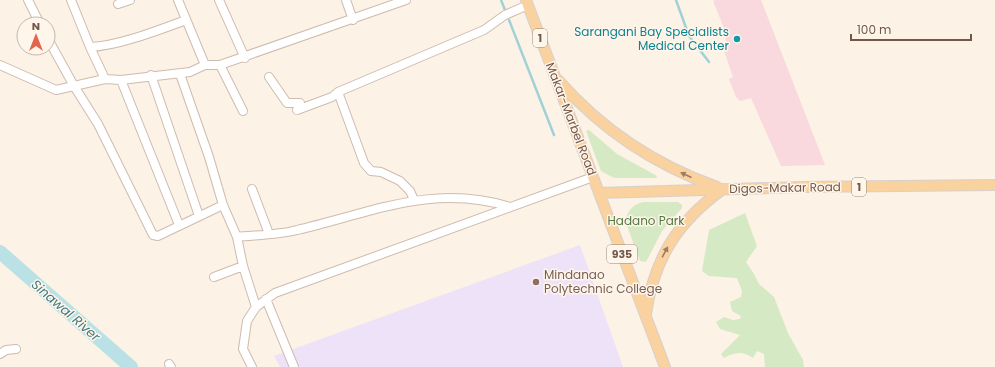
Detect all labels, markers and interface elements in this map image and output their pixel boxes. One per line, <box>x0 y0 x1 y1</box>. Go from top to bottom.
north arrow <box>16 16 56 56</box>
scale bar <box>851 16 971 42</box>
text: N <box>32 18 40 34</box>
text: 100 m <box>857 21 891 38</box>
place label: Sarangani Bay Specialists Medical Center <box>574 23 730 54</box>
road number: 1 <box>533 29 547 47</box>
marker: Sarangani Bay Specialists Medical Center <box>732 34 742 44</box>
street label: Makar-Marbel Road <box>542 60 601 178</box>
one-way arrow <box>680 172 692 178</box>
street label: Digos-Makar Road <box>729 178 841 197</box>
road number: 1 <box>852 178 866 196</box>
park label: Hadano Park <box>608 212 685 229</box>
road number: 935 <box>607 245 637 263</box>
one-way arrow <box>661 246 668 258</box>
place label: Mindanao Polytechnic College <box>544 266 662 297</box>
water label: Sinawal River <box>27 275 105 346</box>
marker: Mindanao Polytechnic College <box>531 277 541 287</box>

